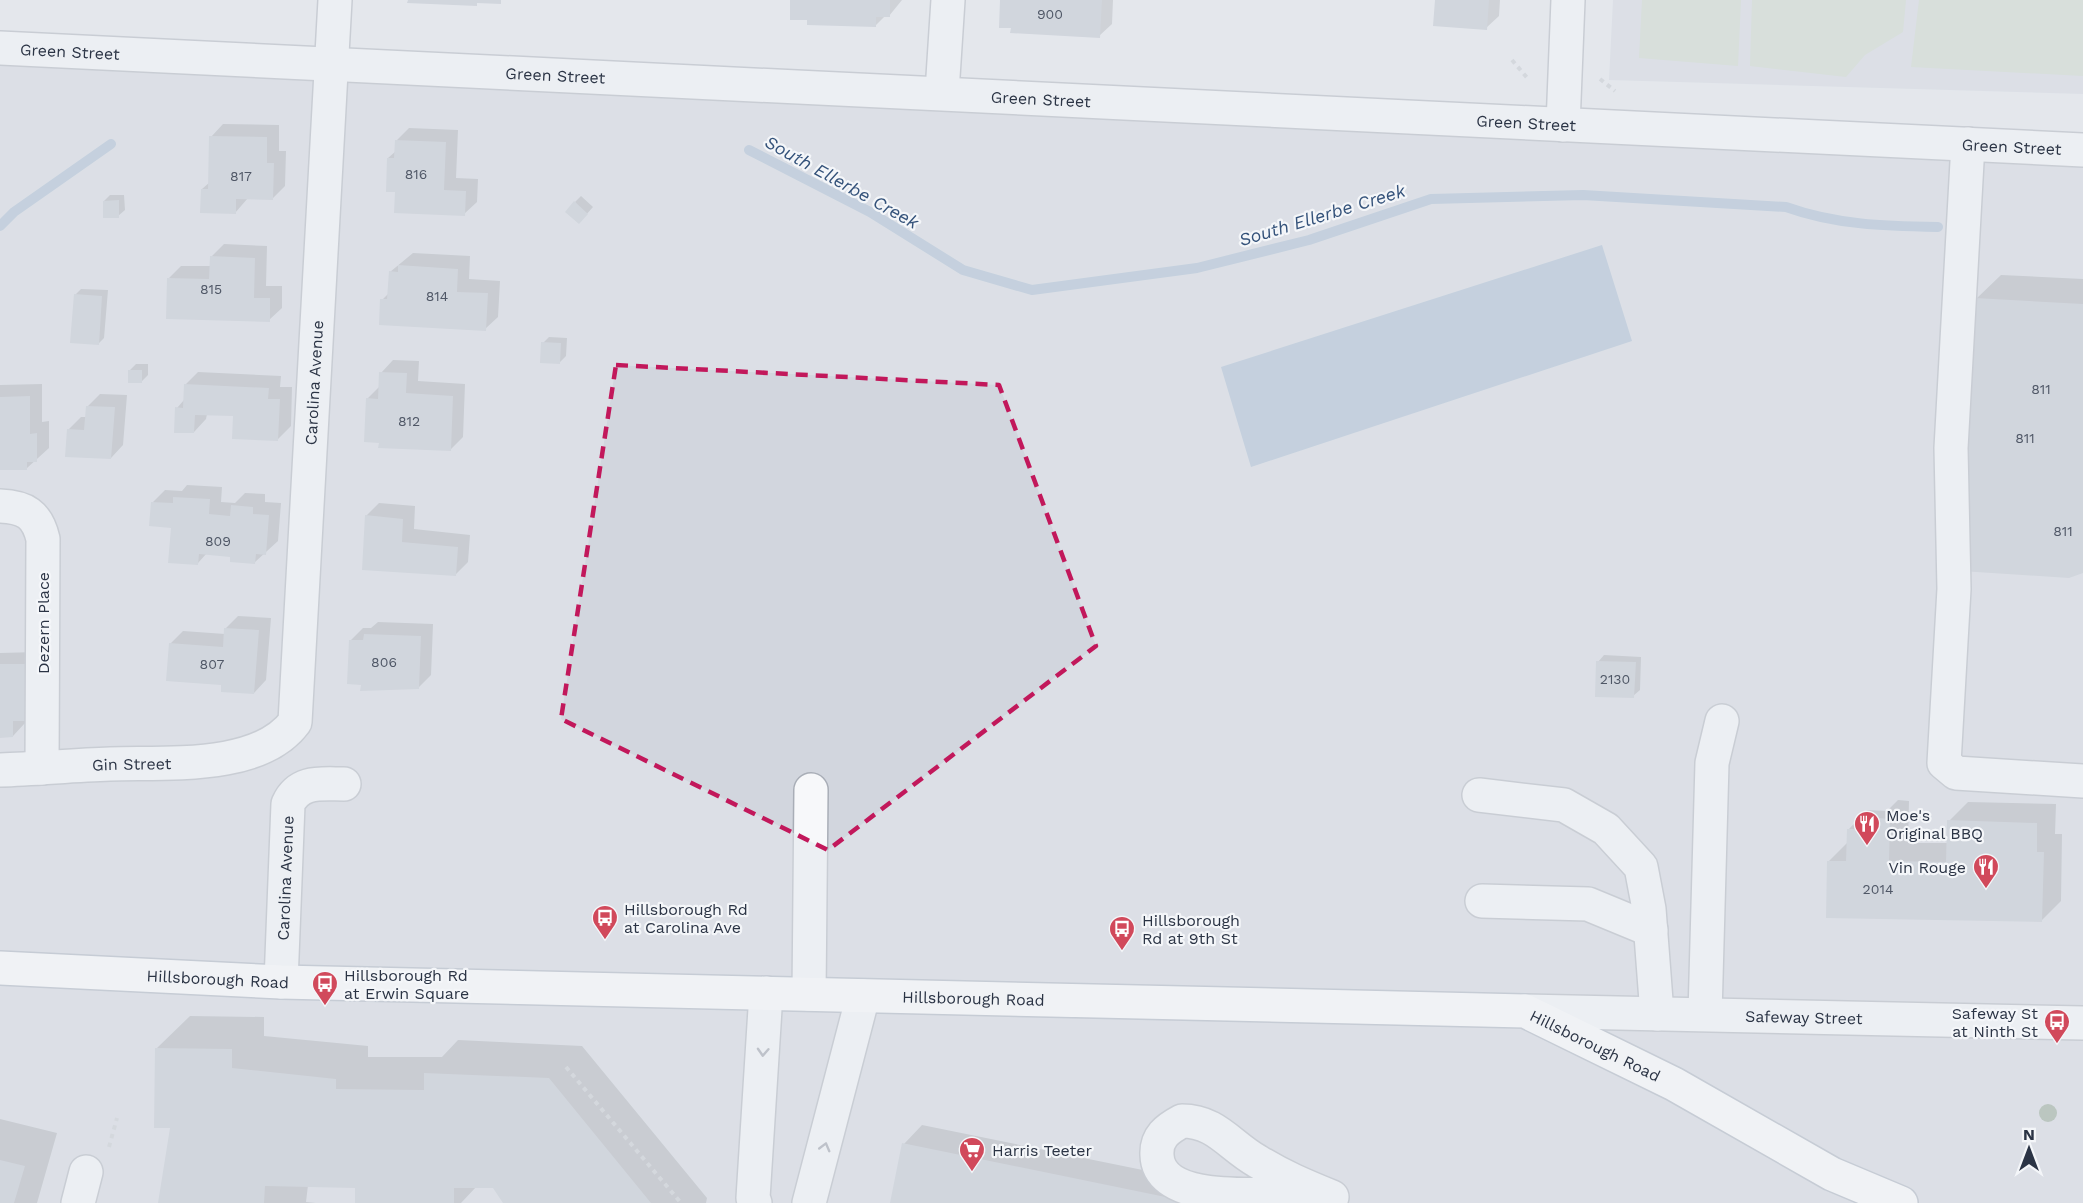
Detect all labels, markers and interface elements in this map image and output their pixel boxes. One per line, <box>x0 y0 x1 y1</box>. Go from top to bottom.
house number: 900 <box>1037 6 1063 22</box>
street label: Green Street <box>20 39 121 63</box>
street label: Green Street <box>505 63 606 87</box>
street label: Green Street <box>990 87 1091 111</box>
street label: Green Street <box>1476 111 1577 135</box>
water label: South Ellerbe Creek <box>761 131 924 234</box>
street label: Green Street <box>1961 135 2062 158</box>
house number: 816 <box>405 166 427 182</box>
house number: 817 <box>230 168 252 184</box>
water label: South Ellerbe Creek <box>1236 179 1409 250</box>
house number: 815 <box>200 281 222 297</box>
house number: 814 <box>426 288 448 304</box>
street label: Carolina Avenue <box>301 320 327 446</box>
house number: 811 <box>2031 381 2051 397</box>
house number: 812 <box>398 413 420 429</box>
house number: 811 <box>2015 430 2035 446</box>
house number: 811 <box>2053 523 2073 539</box>
house number: 809 <box>205 533 231 549</box>
street label: Dezern Place <box>34 572 53 674</box>
house number: 806 <box>371 654 397 670</box>
house number: 807 <box>200 656 225 672</box>
house number: 2130 <box>1600 671 1630 687</box>
street label: Gin Street <box>92 754 172 774</box>
place label: Moe's Original BBQ <box>1886 806 1983 843</box>
restaurant icon: Moe's Original BBQ <box>1852 809 1882 847</box>
street label: Carolina Avenue <box>273 815 297 941</box>
restaurant icon: Vin Rouge <box>1971 852 2001 890</box>
place label: Vin Rouge <box>1888 858 1966 877</box>
house number: 2014 <box>1863 881 1893 897</box>
place label: Hillsborough Rd at Carolina Ave <box>624 900 748 937</box>
bus stop icon: Hillsborough Rd at Carolina Ave <box>590 903 620 941</box>
place label: Hillsborough Rd at 9th St <box>1142 911 1240 948</box>
bus stop icon: Hillsborough Rd at 9th St <box>1107 914 1137 952</box>
street label: Hillsborough Road <box>146 966 289 992</box>
place label: Hillsborough Rd at Erwin Square <box>344 966 469 1003</box>
bus stop icon: Hillsborough Rd at Erwin Square <box>310 969 340 1007</box>
street label: Hillsborough Road <box>902 987 1045 1009</box>
place label: Safeway St at Ninth St <box>1952 1004 2038 1041</box>
street label: Hillsborough Road <box>1527 1006 1664 1085</box>
street label: Safeway Street <box>1745 1006 1863 1028</box>
bus stop icon: Safeway St at Ninth St <box>2042 1007 2072 1045</box>
one-way arrow <box>756 1047 769 1056</box>
north arrow <box>1999 1119 2059 1179</box>
text: N <box>2023 1125 2035 1144</box>
supermarket icon: Harris Teeter <box>957 1135 987 1173</box>
place label: Harris Teeter <box>992 1141 1093 1160</box>
one-way arrow <box>817 1142 830 1152</box>

